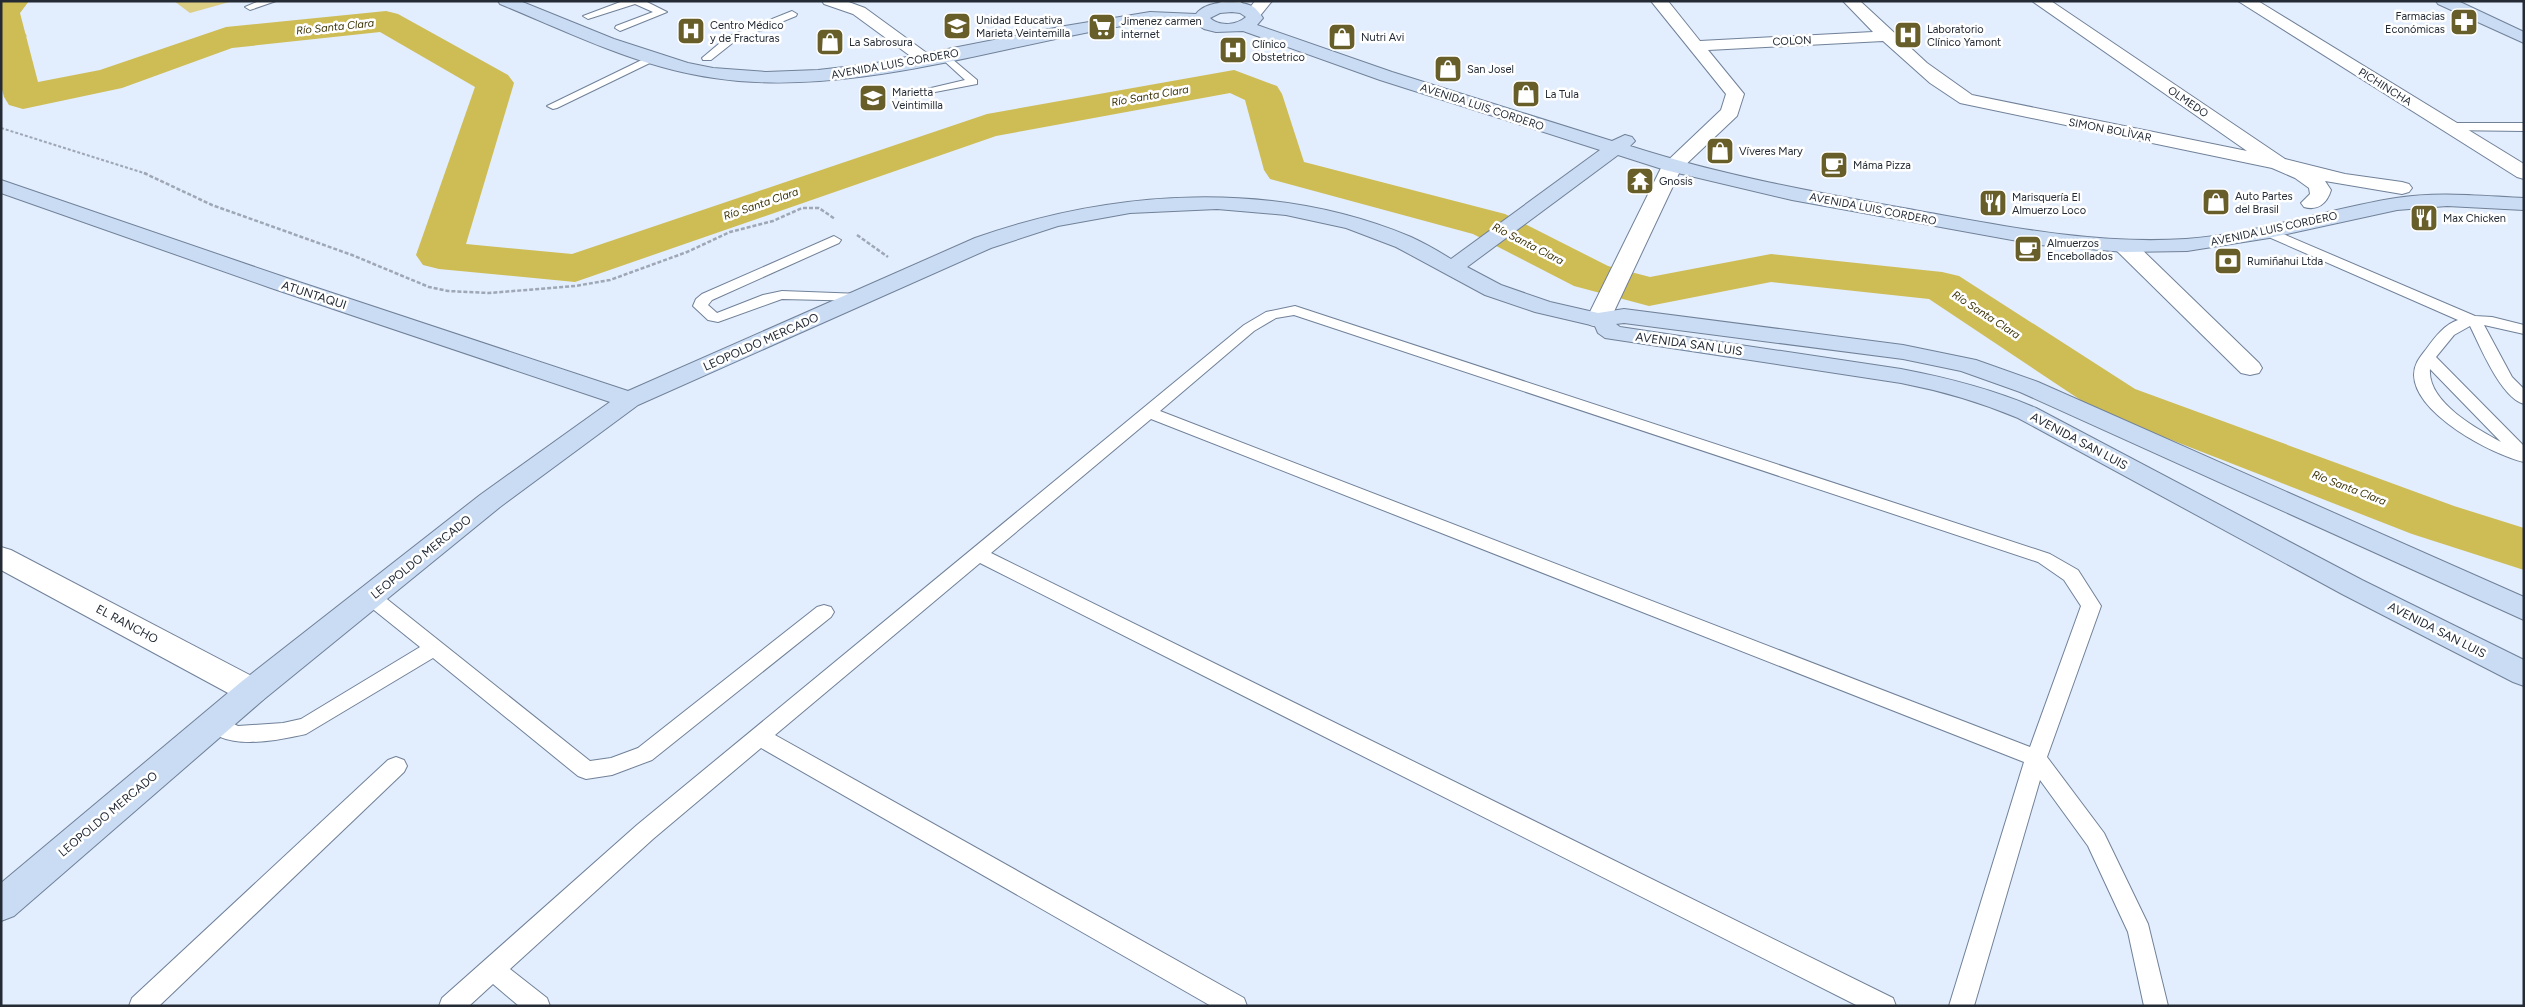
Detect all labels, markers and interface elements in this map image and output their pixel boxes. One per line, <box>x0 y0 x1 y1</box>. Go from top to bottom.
pharmacy icon: Farmacias Económicas <box>2449 7 2479 37</box>
place label: Farmacias Económicas <box>2385 10 2445 36</box>
school or university icon: Unidad Educativa Marieta Veintemilla <box>942 11 972 41</box>
supermarket icon: Jimenez carmen internet <box>1087 12 1117 42</box>
place label: Unidad Educativa Marieta Veintemilla <box>976 14 1070 40</box>
place label: Jimenez carmen internet <box>1121 15 1202 41</box>
water label: Río Santa Clara <box>295 16 375 38</box>
hospital icon: Centro Médico y de Fracturas <box>676 16 706 46</box>
place label: Centro Médico y de Fracturas <box>710 19 784 45</box>
hospital icon: Laboratorio Clínico Yamont <box>1893 20 1923 50</box>
shop icon: Nutri Avi <box>1327 22 1357 52</box>
place label: Laboratorio Clínico Yamont <box>1927 23 2001 49</box>
shop icon: La Sabrosura <box>815 27 845 57</box>
place label: Nutri Avi <box>1361 31 1404 44</box>
street label: COLON <box>1772 33 1812 49</box>
hospital icon: Clínico Obstetrico <box>1218 35 1248 65</box>
place label: La Sabrosura <box>849 36 913 49</box>
place label: Clínico Obstetrico <box>1252 38 1305 64</box>
street label: AVENIDA LUIS CORDERO <box>830 46 960 82</box>
shop icon: San Josel <box>1433 54 1463 84</box>
place label: San Josel <box>1467 63 1514 76</box>
street label: PICHINCHA <box>2356 65 2415 109</box>
shop icon: La Tula <box>1511 79 1541 109</box>
street label: AVENIDA LUIS CORDERO <box>1419 81 1546 133</box>
school or university icon: Marietta Veintimilla <box>858 83 888 113</box>
water label: Río Santa Clara <box>1110 83 1190 109</box>
street label: OLMEDO <box>2165 84 2211 121</box>
place label: Marietta Veintimilla <box>892 86 943 112</box>
place label: La Tula <box>1545 88 1579 101</box>
street label: SIMON BOLÌVAR <box>2067 115 2153 144</box>
shop icon: Víveres Mary <box>1705 136 1735 166</box>
place label: Víveres Mary <box>1739 145 1803 158</box>
cafe icon: Máma Pizza <box>1819 150 1849 180</box>
place label: Máma Pizza <box>1853 159 1911 172</box>
temple icon: Gnosis <box>1625 166 1655 196</box>
place label: Gnosis <box>1659 175 1693 188</box>
water label: Río Santa Clara <box>722 185 801 223</box>
shop icon: Auto Partes del Brasil <box>2201 187 2231 217</box>
restaurant icon: Marisquería El Almuerzo Loco <box>1978 188 2008 218</box>
street label: AVENIDA LUIS CORDERO <box>1808 190 1938 228</box>
place label: Auto Partes del Brasil <box>2235 190 2293 216</box>
place label: Marisquería El Almuerzo Loco <box>2012 191 2086 217</box>
restaurant icon: Max Chicken <box>2409 203 2439 233</box>
street label: AVENIDA LUIS CORDERO <box>2209 209 2339 249</box>
place label: Max Chicken <box>2443 212 2506 225</box>
water label: Río Santa Clara <box>1490 220 1566 268</box>
cafe icon: Almuerzos Encebollados <box>2013 234 2043 264</box>
place label: Almuerzos Encebollados <box>2047 237 2113 263</box>
bank icon: Rumiñahui Ltda <box>2213 246 2243 276</box>
place label: Rumiñahui Ltda <box>2247 255 2323 268</box>
street label: ATUNTAQUI <box>280 278 348 312</box>
water label: Río Santa Clara <box>1950 288 2023 342</box>
street label: LEOPOLDO MERCADO <box>701 310 821 374</box>
street label: AVENIDA SAN LUIS <box>1635 330 1743 358</box>
street label: AVENIDA SAN LUIS <box>2028 409 2130 473</box>
water label: Río Santa Clara <box>2310 468 2388 508</box>
street label: LEOPOLDO MERCADO <box>368 512 474 602</box>
street label: AVENIDA SAN LUIS <box>2386 599 2488 661</box>
street label: EL RANCHO <box>94 602 160 646</box>
street label: LEOPOLDO MERCADO <box>56 769 160 859</box>

